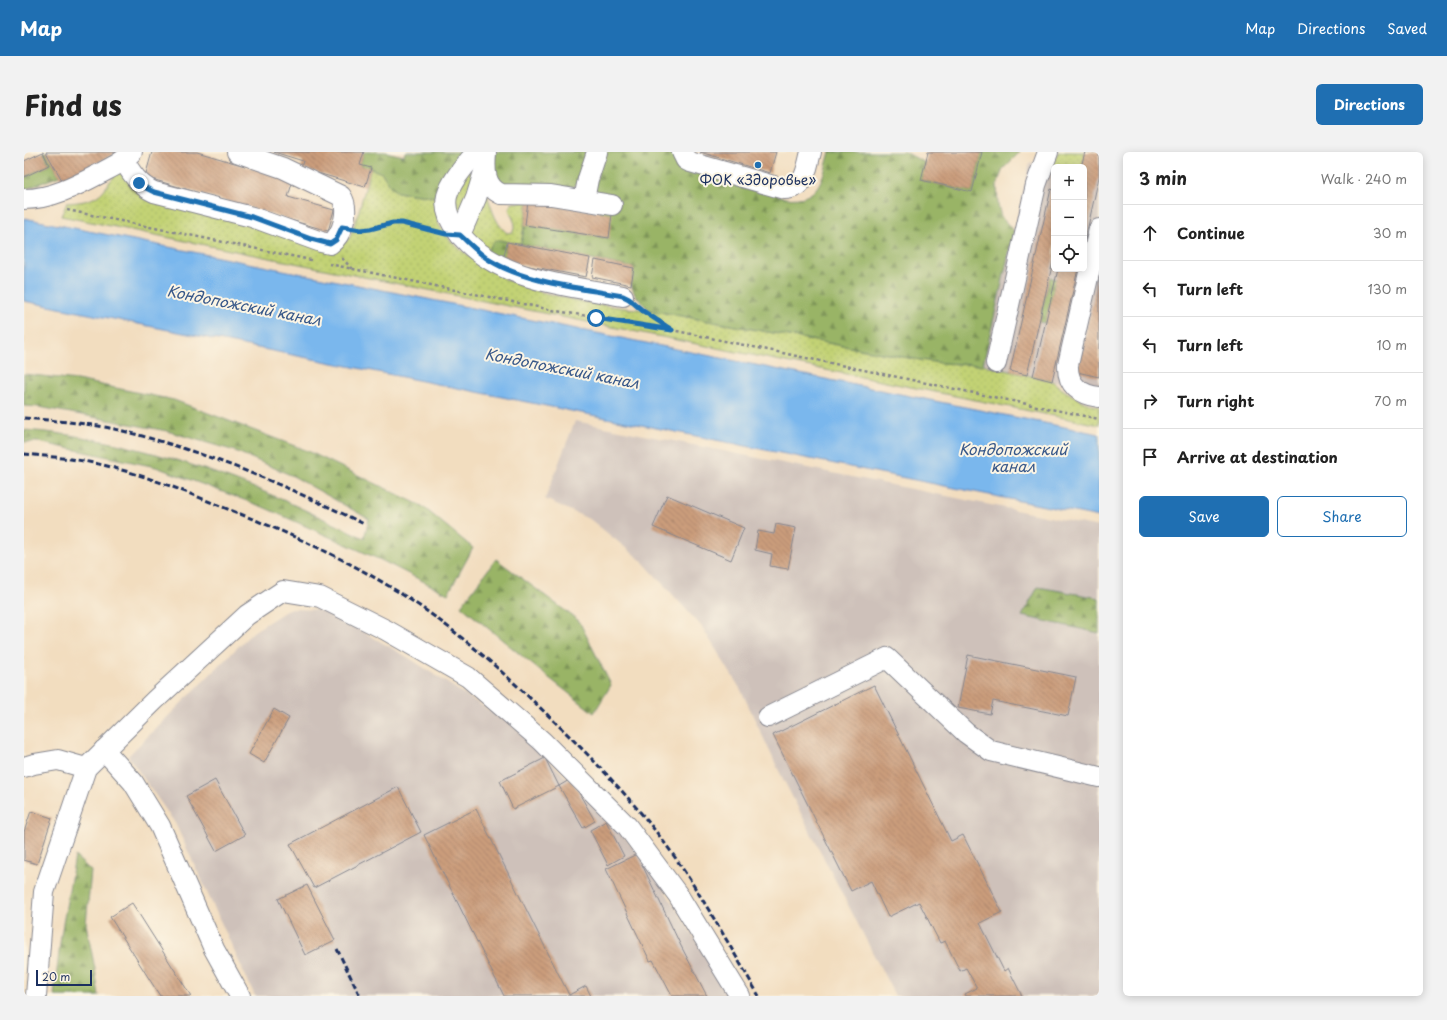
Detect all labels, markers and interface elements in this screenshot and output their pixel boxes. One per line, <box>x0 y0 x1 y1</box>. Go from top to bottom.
text: Map <box>20 14 62 42</box>
text: Map <box>1245 18 1275 39</box>
text: Directions <box>1297 18 1365 39</box>
text: Saved <box>1387 18 1427 39</box>
text: Find us <box>24 83 122 126</box>
button: Directions <box>1316 84 1423 125</box>
marker: ФОК «Здоровье» <box>753 160 763 170</box>
map controls <box>1051 164 1087 272</box>
button: + <box>1051 164 1087 200</box>
text: 3 min <box>1139 165 1187 191</box>
place label: ФОК «Здоровье» <box>700 169 816 190</box>
text: Walk · 240 m <box>1321 169 1407 188</box>
route end <box>130 174 148 192</box>
button: − <box>1051 200 1087 236</box>
text: Continue <box>1177 221 1245 244</box>
icon: ahead <box>1139 222 1161 244</box>
text: 30 m <box>1373 223 1407 242</box>
button: locate <box>1051 236 1087 272</box>
text: Turn left <box>1177 277 1243 300</box>
water label: Кондопожский канал <box>165 278 323 331</box>
icon: left <box>1139 278 1161 300</box>
text: 130 m <box>1368 279 1407 298</box>
route start <box>587 309 605 327</box>
text: Turn left <box>1177 333 1243 356</box>
icon: left <box>1139 334 1161 356</box>
text: 10 m <box>1377 335 1407 354</box>
water label: Кондопожский канал <box>483 341 641 394</box>
text: Turn right <box>1177 389 1254 412</box>
icon: right <box>1139 390 1161 412</box>
text: 70 m <box>1374 391 1407 410</box>
water label: Кондопожский канал <box>959 437 1069 477</box>
text: Arrive at destination <box>1177 445 1338 468</box>
icon: arrive <box>1139 446 1161 468</box>
button: Save <box>1139 496 1269 537</box>
button: Share <box>1277 496 1407 537</box>
scale bar <box>36 968 92 987</box>
text: 20 m <box>42 968 70 985</box>

